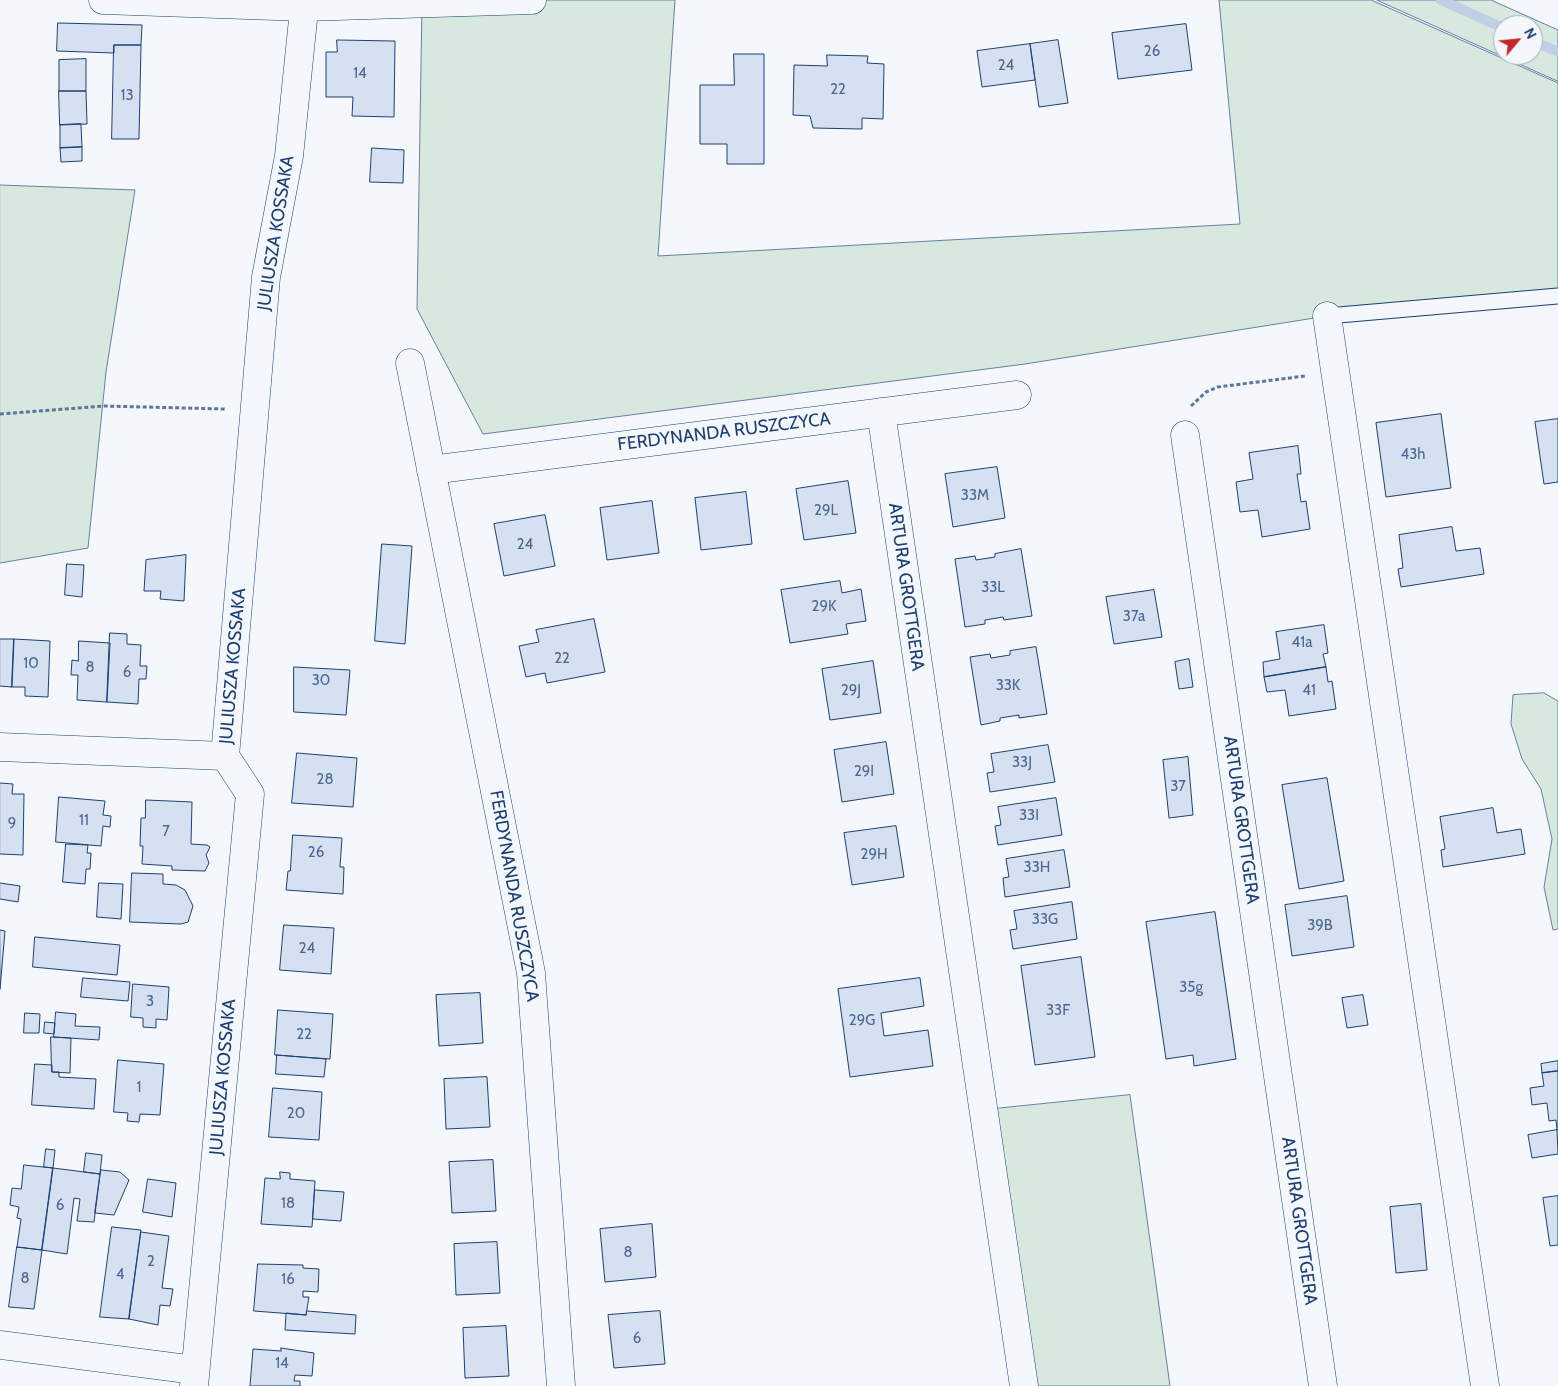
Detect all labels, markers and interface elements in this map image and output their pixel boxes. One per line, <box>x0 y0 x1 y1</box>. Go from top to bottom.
north arrow <box>1493 15 1543 65</box>
text: N <box>1520 25 1541 42</box>
house number: 26 <box>1144 43 1160 61</box>
house number: 24 <box>998 57 1014 75</box>
house number: 14 <box>353 65 367 83</box>
house number: 22 <box>830 81 846 99</box>
house number: 13 <box>120 87 134 105</box>
street label: JULIUSZA KOSSAKA <box>253 154 299 312</box>
street label: FERDYNANDA RUSZCZYCA <box>616 408 832 456</box>
house number: 43h <box>1401 446 1425 464</box>
house number: 33M <box>961 487 989 505</box>
house number: 29L <box>814 502 838 520</box>
street label: ARTURA GROTTGERA <box>884 502 928 672</box>
house number: 24 <box>517 536 533 554</box>
house number: 33L <box>981 579 1005 597</box>
street label: JULIUSZA KOSSAKA <box>215 587 251 745</box>
house number: 29K <box>812 598 836 616</box>
house number: 37a <box>1123 608 1145 626</box>
house number: 41a <box>1292 634 1312 652</box>
house number: 22 <box>554 650 570 668</box>
house number: 10 <box>23 655 39 673</box>
house number: 8 <box>85 659 95 677</box>
house number: 6 <box>123 664 131 682</box>
house number: 30 <box>312 672 330 690</box>
house number: 33K <box>996 677 1020 695</box>
house number: 29J <box>841 682 861 700</box>
house number: 41 <box>1302 682 1316 700</box>
street label: ARTURA GROTTGERA <box>1219 735 1263 905</box>
house number: 33J <box>1012 754 1032 772</box>
house number: 29I <box>854 763 874 781</box>
house number: 28 <box>317 771 333 789</box>
house number: 37 <box>1170 778 1186 796</box>
street label: FERDYNANDA RUSZCZYCA <box>485 789 543 1003</box>
house number: 33I <box>1019 807 1039 825</box>
house number: 11 <box>79 812 89 830</box>
house number: 9 <box>8 815 16 833</box>
house number: 7 <box>162 823 170 841</box>
house number: 26 <box>308 844 324 862</box>
house number: 29H <box>861 846 887 864</box>
house number: 33H <box>1024 859 1050 877</box>
house number: 33G <box>1032 911 1058 929</box>
house number: 39B <box>1307 917 1333 935</box>
house number: 24 <box>299 940 315 958</box>
house number: 35g <box>1179 979 1203 997</box>
house number: 3 <box>146 993 154 1011</box>
street label: JULIUSZA KOSSAKA <box>205 998 241 1156</box>
house number: 33F <box>1046 1002 1070 1020</box>
house number: 29G <box>849 1012 875 1030</box>
house number: 22 <box>296 1026 312 1044</box>
house number: 1 <box>137 1079 141 1097</box>
house number: 20 <box>287 1105 305 1123</box>
street label: ARTURA GROTTGERA <box>1277 1136 1321 1306</box>
house number: 18 <box>281 1195 295 1213</box>
house number: 6 <box>56 1197 64 1215</box>
house number: 8 <box>623 1244 633 1262</box>
house number: 2 <box>147 1253 155 1271</box>
house number: 4 <box>116 1266 124 1284</box>
house number: 8 <box>20 1270 30 1288</box>
house number: 16 <box>281 1271 295 1289</box>
house number: 6 <box>633 1330 641 1348</box>
house number: 14 <box>275 1355 289 1373</box>

